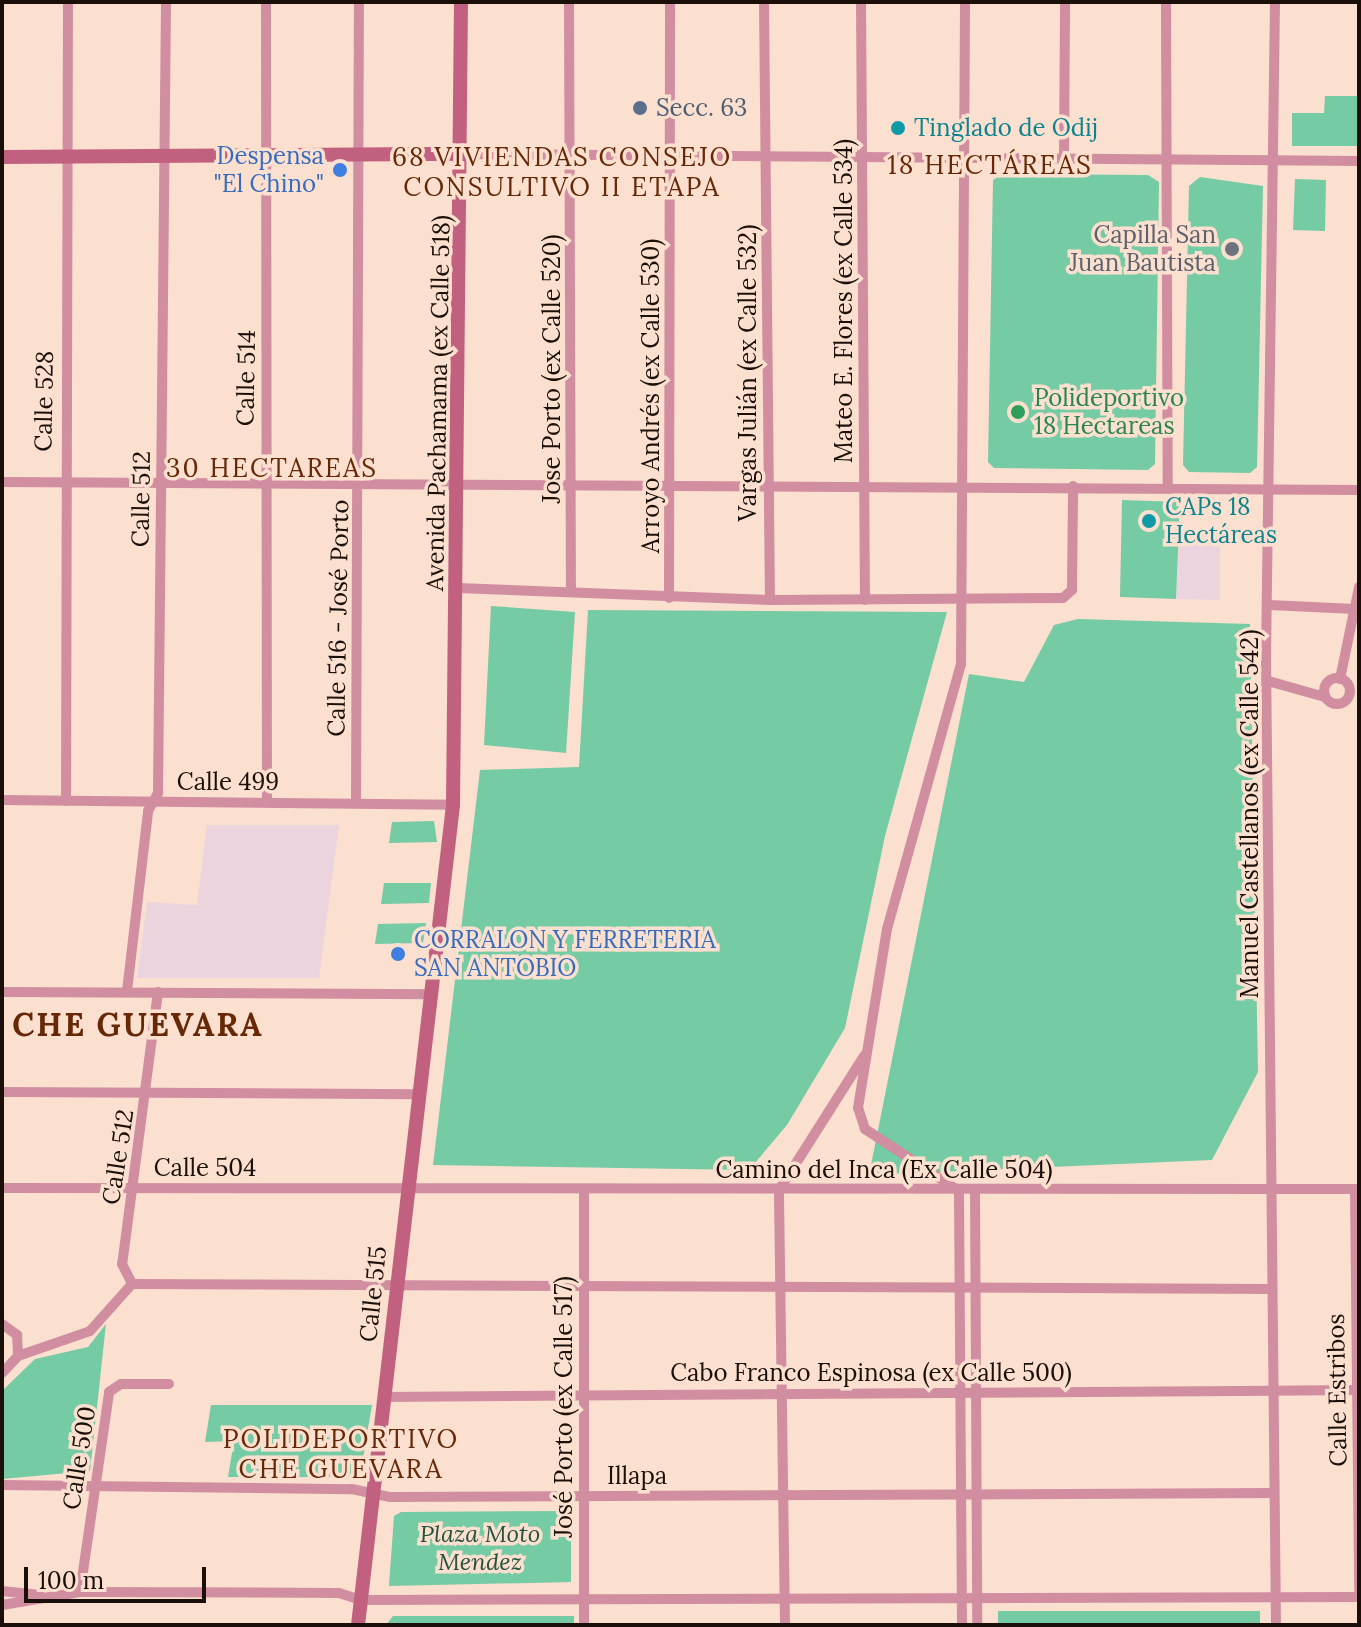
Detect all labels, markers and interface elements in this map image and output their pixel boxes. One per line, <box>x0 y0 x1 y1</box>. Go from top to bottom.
place label: Secc. 63 <box>656 94 747 122</box>
marker: Secc. 63 <box>631 99 649 117</box>
place label: Tinglado de Odij <box>914 114 1098 142</box>
marker: Tinglado de Odij <box>889 119 907 137</box>
street label: Mateo E. Flores (ex Calle 534) <box>830 139 858 463</box>
district label: 68 VIVIENDAS CONSEJO CONSULTIVO II ETAPA <box>392 141 732 202</box>
place label: Despensa "El Chino" <box>213 142 324 198</box>
district label: 18 HECTÁREAS <box>887 149 1093 181</box>
marker: Despensa "El Chino" <box>331 161 349 179</box>
street label: Avenida Pachamama (ex Calle 518) <box>420 215 456 591</box>
place label: Capilla San Juan Bautista <box>1069 221 1216 277</box>
street label: Vargas Julián (ex Calle 532) <box>734 225 762 521</box>
street label: Jose Porto (ex Calle 520) <box>538 234 566 504</box>
street label: Arroyo Andrés (ex Calle 530) <box>637 239 665 553</box>
marker: Capilla San Juan Bautista <box>1223 240 1241 258</box>
street label: Calle 514 <box>231 330 261 426</box>
street label: Calle 528 <box>29 350 59 452</box>
place label: Polideportivo 18 Hectareas <box>1034 384 1184 440</box>
marker: Polideportivo 18 Hectareas <box>1009 403 1027 421</box>
street label: Calle 512 <box>126 451 156 547</box>
district label: 30 HECTAREAS <box>166 452 378 484</box>
place label: CAPs 18 Hectáreas <box>1165 493 1277 549</box>
street label: Calle 516 - José Porto <box>322 499 354 737</box>
marker: CAPs 18 Hectáreas <box>1140 512 1158 530</box>
street label: Manuel Castellanos (ex Calle 542) <box>1236 629 1264 999</box>
street label: Calle 499 <box>177 768 279 796</box>
place label: CORRALON Y FERRETERIA SAN ANTOBIO <box>414 926 716 982</box>
marker: CORRALON Y FERRETERIA SAN ANTOBIO <box>389 945 407 963</box>
district label: CHE GUEVARA <box>12 1006 264 1044</box>
street label: Calle 512 <box>96 1107 140 1207</box>
street label: Calle 504 <box>154 1154 256 1182</box>
street label: Camino del Inca (Ex Calle 504) <box>715 1156 1053 1184</box>
street label: Calle 515 <box>354 1245 392 1343</box>
street label: José Porto (ex Calle 517) <box>550 1276 578 1538</box>
street label: Calle Estribos <box>1321 1313 1353 1467</box>
street label: Cabo Franco Espinosa (ex Calle 500) <box>670 1359 1072 1387</box>
street label: Calle 500 <box>57 1404 101 1512</box>
district label: POLIDEPORTIVO CHE GUEVARA <box>223 1423 459 1484</box>
street label: Illapa <box>607 1462 667 1490</box>
park label: Plaza Moto Mendez <box>420 1520 540 1576</box>
scale bar <box>28 1551 210 1601</box>
text: 100 m <box>38 1565 104 1596</box>

